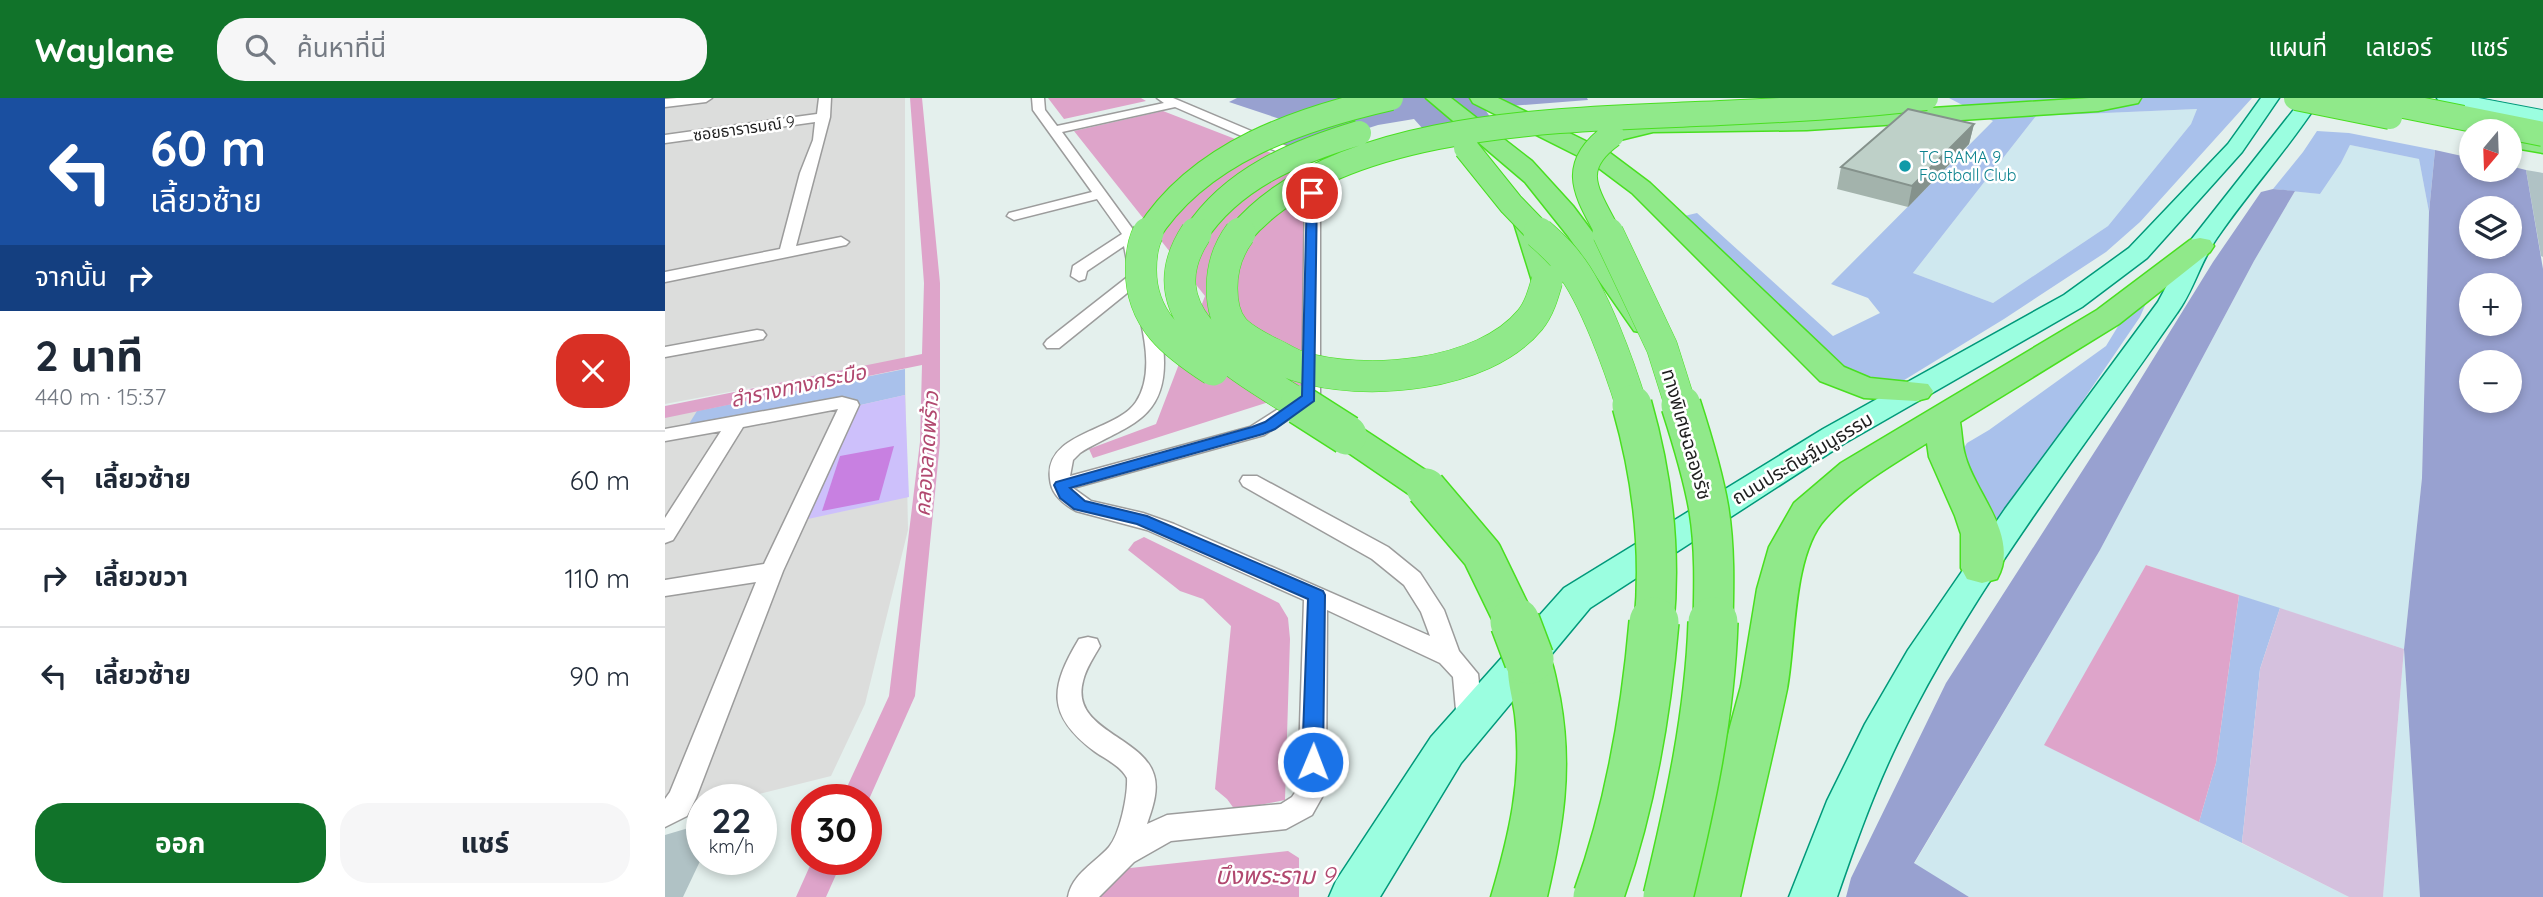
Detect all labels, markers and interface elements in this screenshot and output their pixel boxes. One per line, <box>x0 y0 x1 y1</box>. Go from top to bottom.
search box <box>217 18 707 81</box>
text: Waylane <box>35 29 175 70</box>
icon: search <box>241 30 279 68</box>
text: ค้นหาที่นี่ <box>297 31 386 64</box>
text: แผนที่ <box>2269 32 2327 62</box>
text: เลเยอร์ <box>2365 32 2432 62</box>
text: แชร์ <box>2470 32 2508 62</box>
street label: ซอยธารารมณ์ 9 <box>692 111 796 145</box>
text: 60 m <box>150 117 266 178</box>
north arrow <box>2459 119 2522 182</box>
map controls <box>2459 119 2522 413</box>
icon: left <box>35 126 126 217</box>
place label: TC RAMA 9 Football Club <box>1919 147 2017 185</box>
marker: TC RAMA 9 Football Club <box>1897 158 1913 174</box>
pin <box>1282 163 1342 223</box>
icon: arrive <box>1293 174 1331 212</box>
text: เลี้ยวซ้าย <box>150 180 262 220</box>
button: layers <box>2459 196 2522 259</box>
icon: right <box>121 259 159 297</box>
text: จากนั้น <box>35 260 107 293</box>
button: + <box>2459 273 2522 336</box>
text: 2 นาที <box>35 329 143 382</box>
button: close <box>556 334 630 408</box>
button: − <box>2459 350 2522 413</box>
water label: ลำรางทางกระบือ <box>728 358 869 412</box>
street label: ทางพิเศษฉลองรัช <box>1657 366 1717 502</box>
text: 440 m · 15:37 <box>35 382 166 411</box>
water label: คลองลาดพร้าว <box>909 390 943 517</box>
street label: ถนนประดิษฐ์มนูธรรม <box>1727 406 1877 510</box>
icon: left <box>35 461 73 499</box>
text: เลี้ยวซ้าย <box>94 462 191 495</box>
text: 60 m <box>570 464 630 497</box>
icon: right <box>35 559 73 597</box>
text: เลี้ยวขวา <box>94 560 188 593</box>
text: 110 m <box>564 562 630 595</box>
icon: left <box>35 657 73 695</box>
text: เลี้ยวซ้าย <box>94 658 191 691</box>
text: 90 m <box>569 660 630 693</box>
position arrow <box>1276 725 1350 799</box>
speed limit sign: 30 <box>791 784 882 875</box>
text: 22 <box>712 798 751 842</box>
button: ออก <box>35 803 326 883</box>
button: แชร์ <box>340 803 630 883</box>
text: km/h <box>709 835 754 858</box>
water label: บึงพระราม 9 <box>1215 860 1338 890</box>

